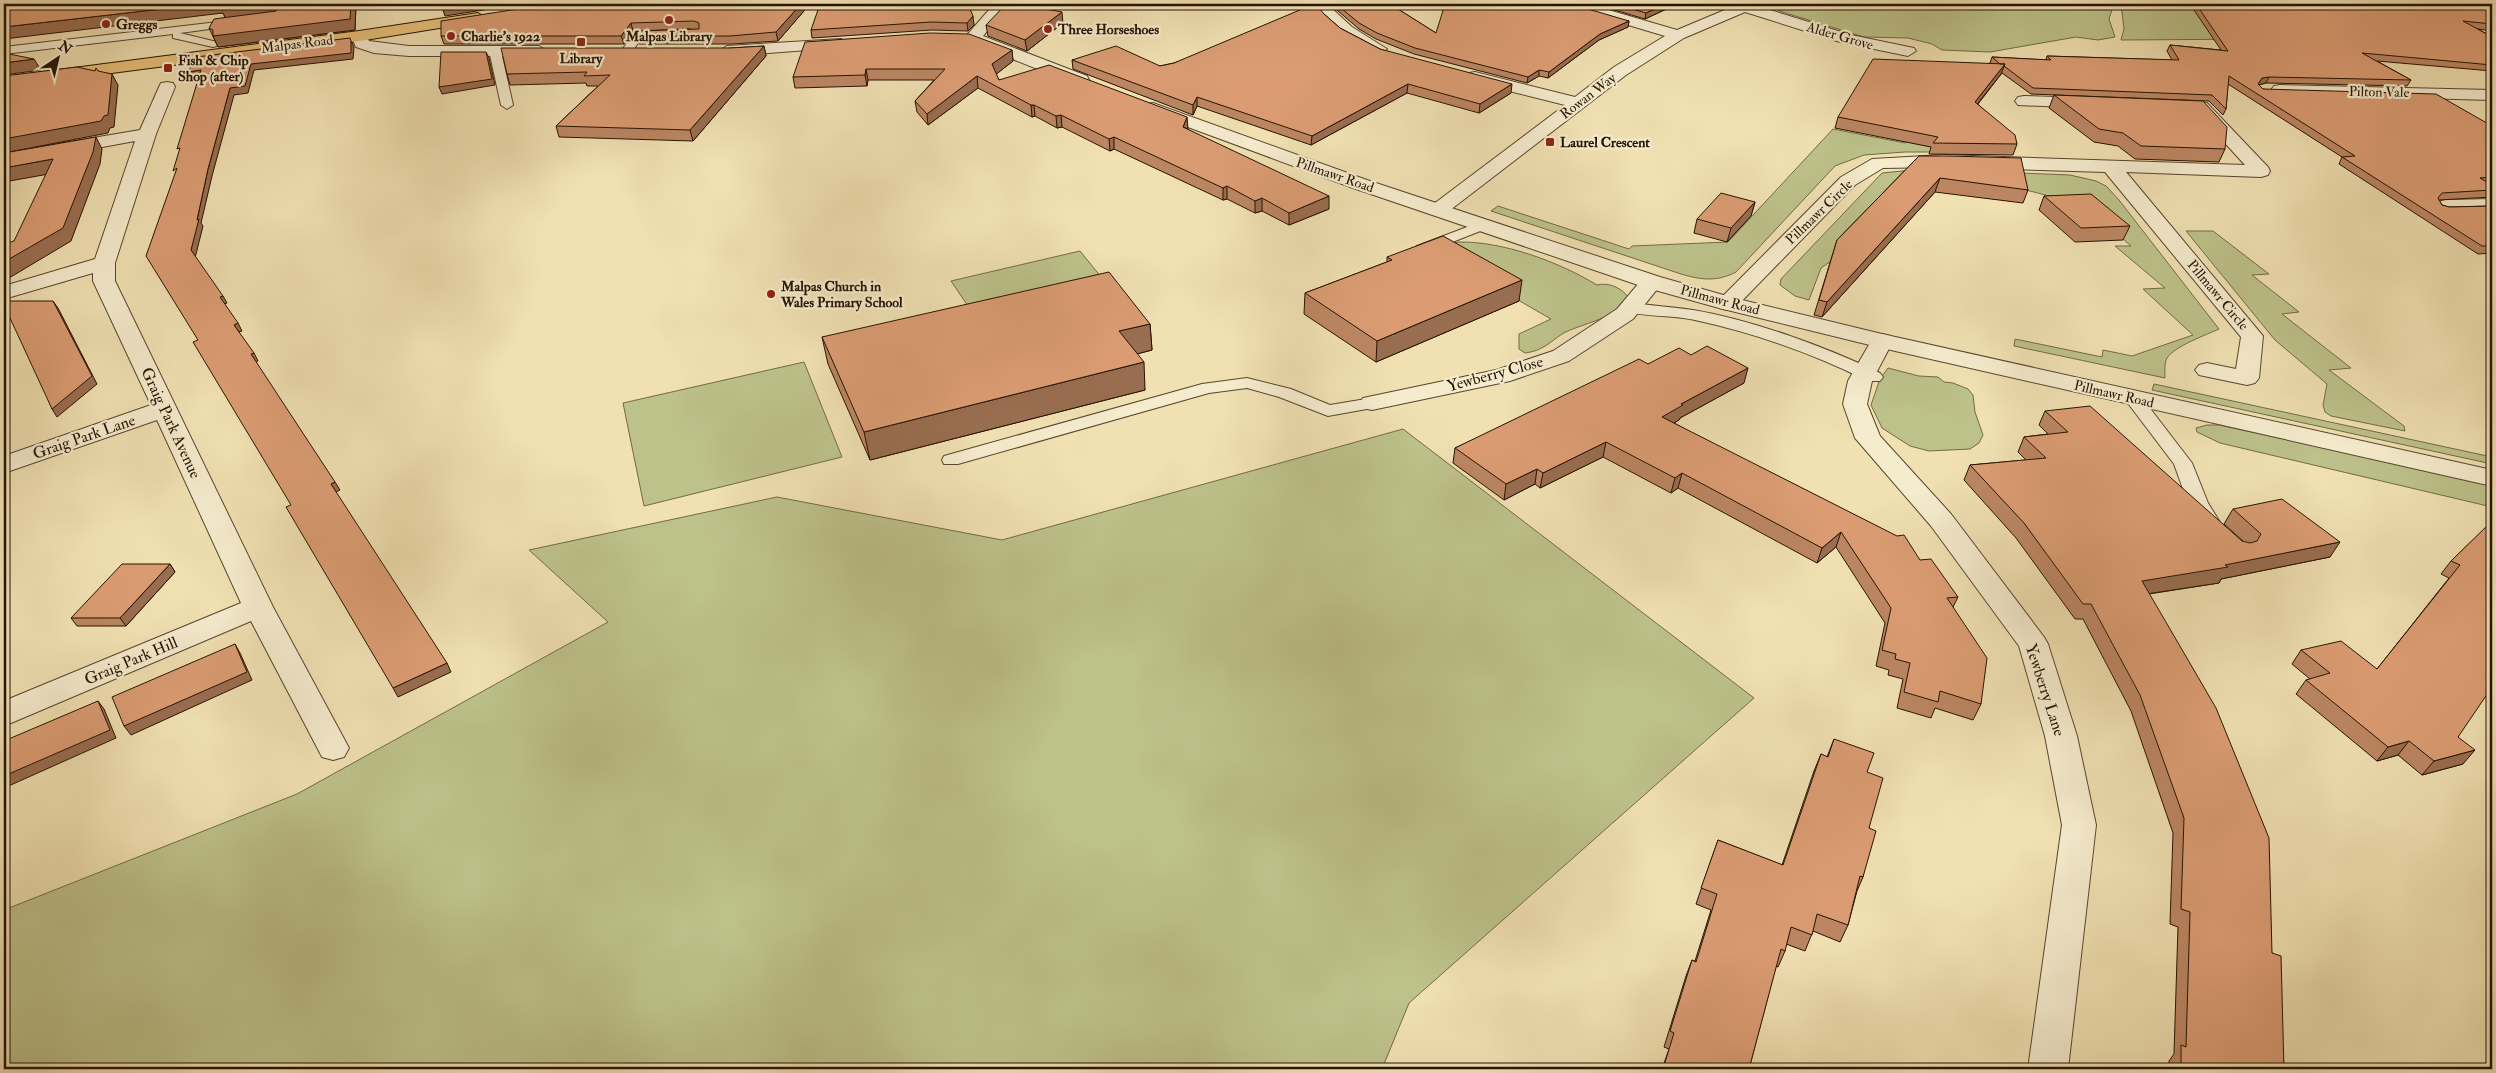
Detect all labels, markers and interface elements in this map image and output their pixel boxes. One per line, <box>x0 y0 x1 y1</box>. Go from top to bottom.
marker: Malpas Library <box>663 14 675 26</box>
place label: Greggs <box>116 16 158 34</box>
marker: Greggs <box>100 18 112 30</box>
street label: Alder Grove <box>1804 18 1875 54</box>
place label: Three Horseshoes <box>1057 21 1159 38</box>
marker: Three Horseshoes <box>1042 23 1054 35</box>
place label: Charlie's 1922 <box>461 28 540 45</box>
place label: Malpas Library <box>625 28 713 46</box>
marker: Charlie's 1922 <box>445 30 457 42</box>
street label: Malpas Road <box>260 31 334 58</box>
north arrow <box>32 32 82 82</box>
marker: Library <box>575 36 587 48</box>
text: N <box>54 37 76 59</box>
place label: Library <box>560 50 603 68</box>
place label: Fish & Chip Shop (after) <box>178 52 248 86</box>
marker: Fish & Chip Shop (after) <box>162 62 174 74</box>
street label: Rowan Way <box>1557 69 1621 123</box>
street label: Pilton Vale <box>2349 83 2410 101</box>
place label: Laurel Crescent <box>1560 134 1650 151</box>
marker: Laurel Crescent <box>1544 136 1556 148</box>
street label: Pillmawr Road <box>1294 154 1376 196</box>
street label: Pillmawr Circle <box>1782 176 1856 248</box>
street label: Pillmawr Circle <box>2184 256 2252 334</box>
place label: Malpas Church in Wales Primary School <box>780 278 903 312</box>
street label: Pillmawr Road <box>1678 281 1762 319</box>
marker: Malpas Church in Wales Primary School <box>765 288 777 300</box>
street label: Yewberry Close <box>1445 352 1545 396</box>
street label: Graig Park Avenue <box>137 364 206 482</box>
street label: Pillmawr Road <box>2072 377 2156 411</box>
street label: Graig Park Lane <box>30 410 138 464</box>
street label: Graig Park Hill <box>81 632 181 690</box>
street label: Yewberry Lane <box>2021 641 2069 739</box>

